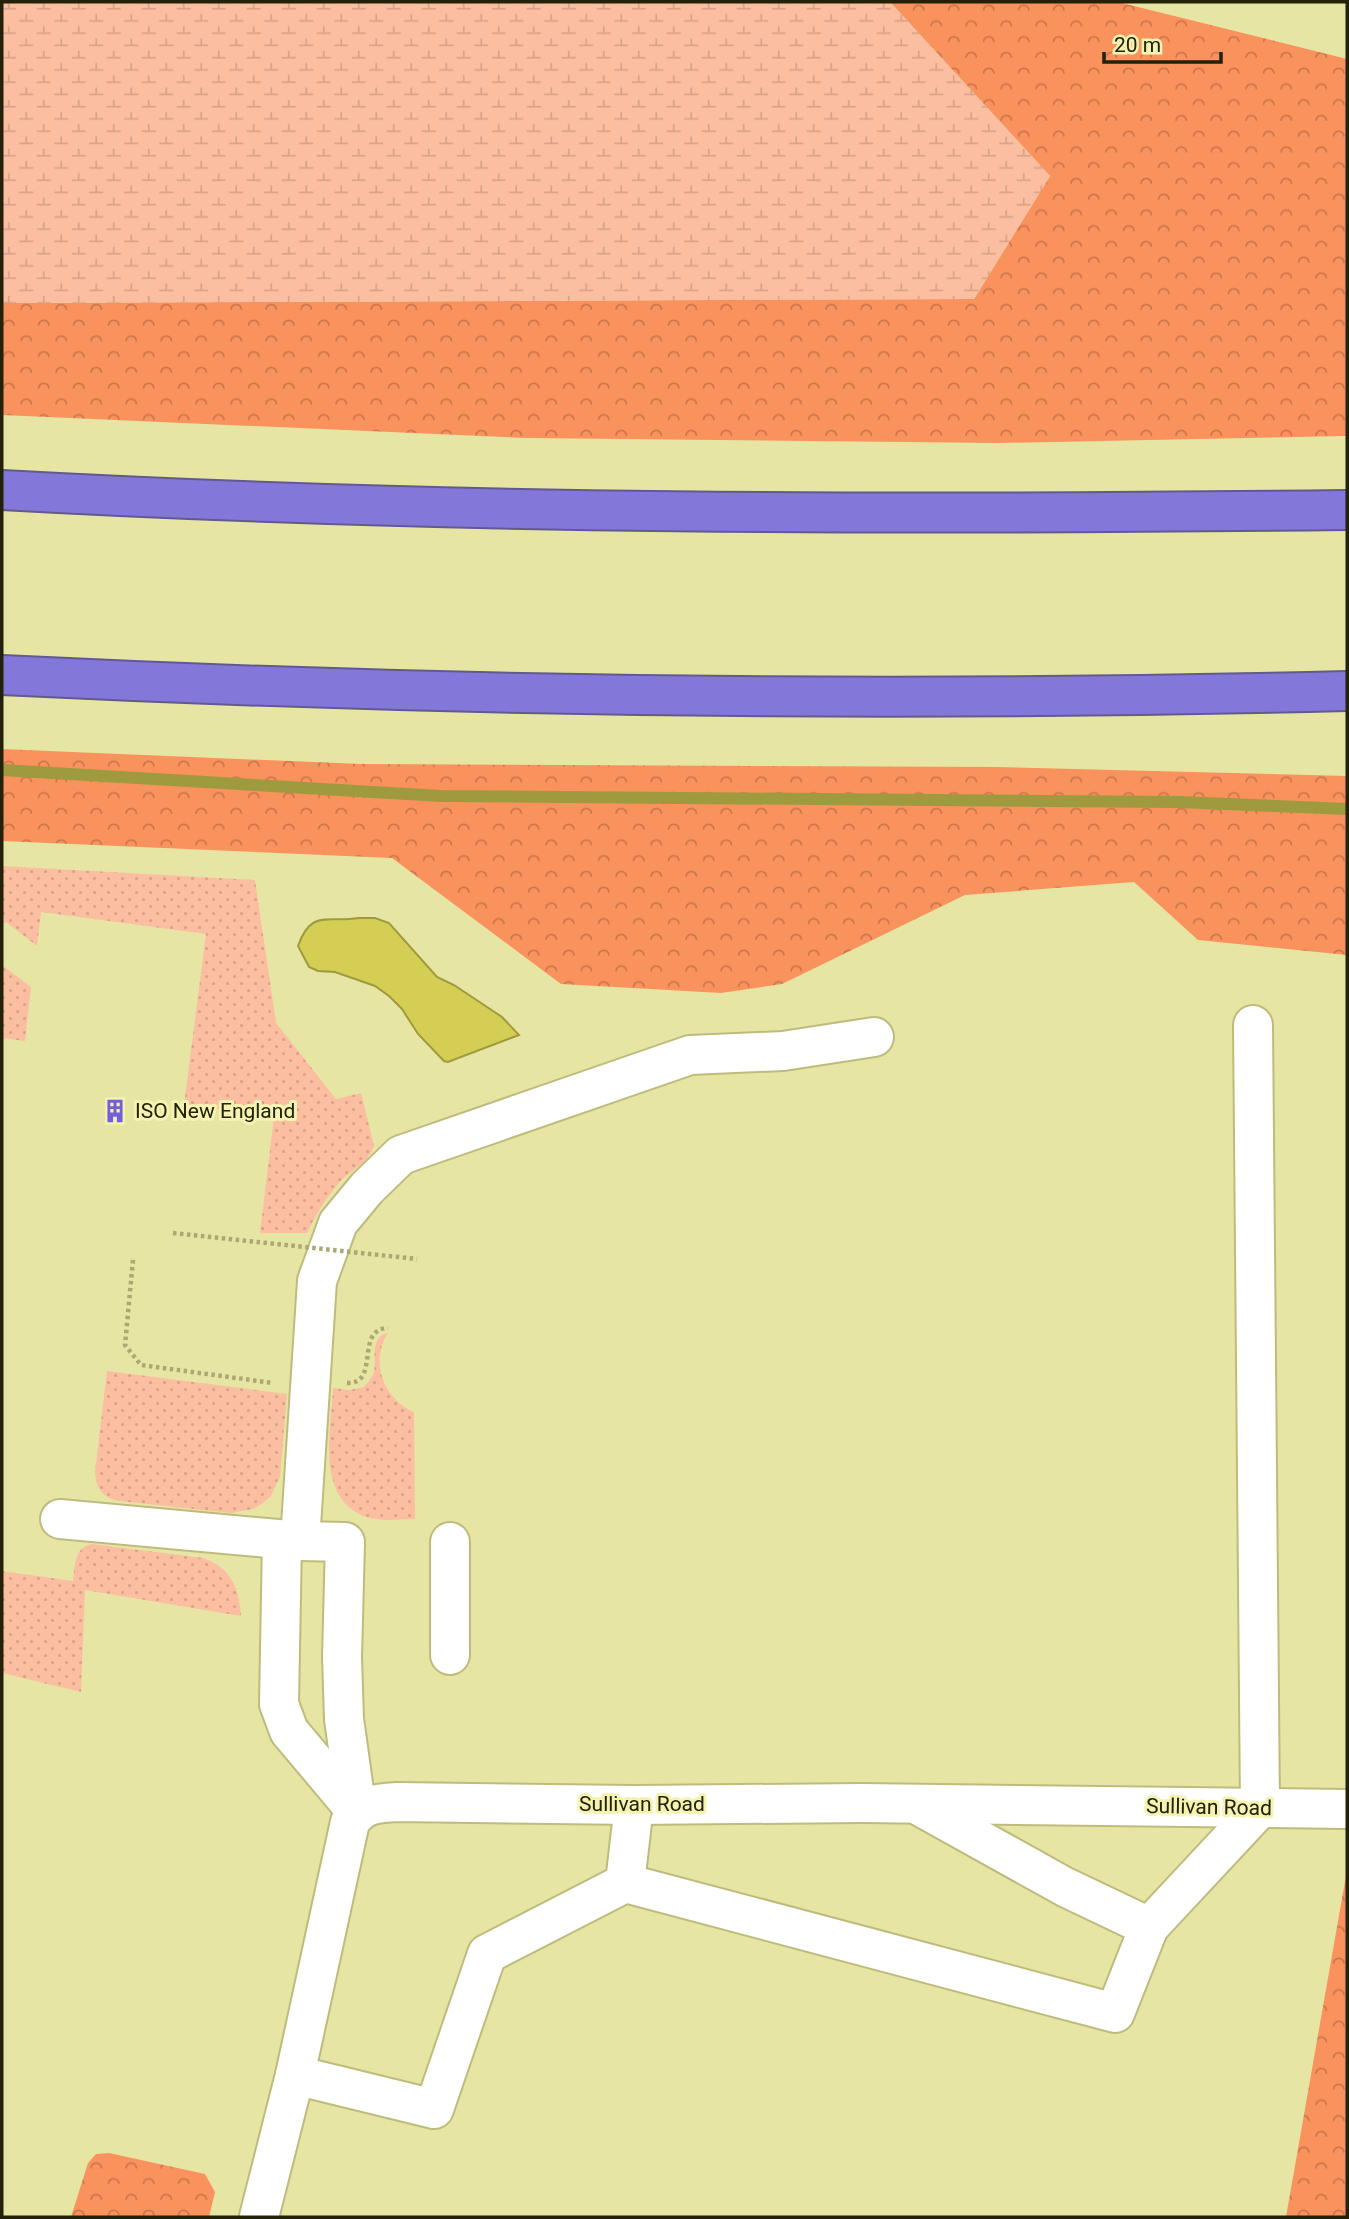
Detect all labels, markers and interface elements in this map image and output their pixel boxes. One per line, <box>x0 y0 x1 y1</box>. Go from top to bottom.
scale bar <box>1104 21 1221 65</box>
text: 20 m <box>1114 33 1161 57</box>
building icon: ISO New England <box>101 1097 129 1125</box>
place label: ISO New England <box>135 1099 295 1123</box>
street label: Sullivan Road <box>579 1792 705 1816</box>
street label: Sullivan Road <box>1146 1794 1272 1820</box>

